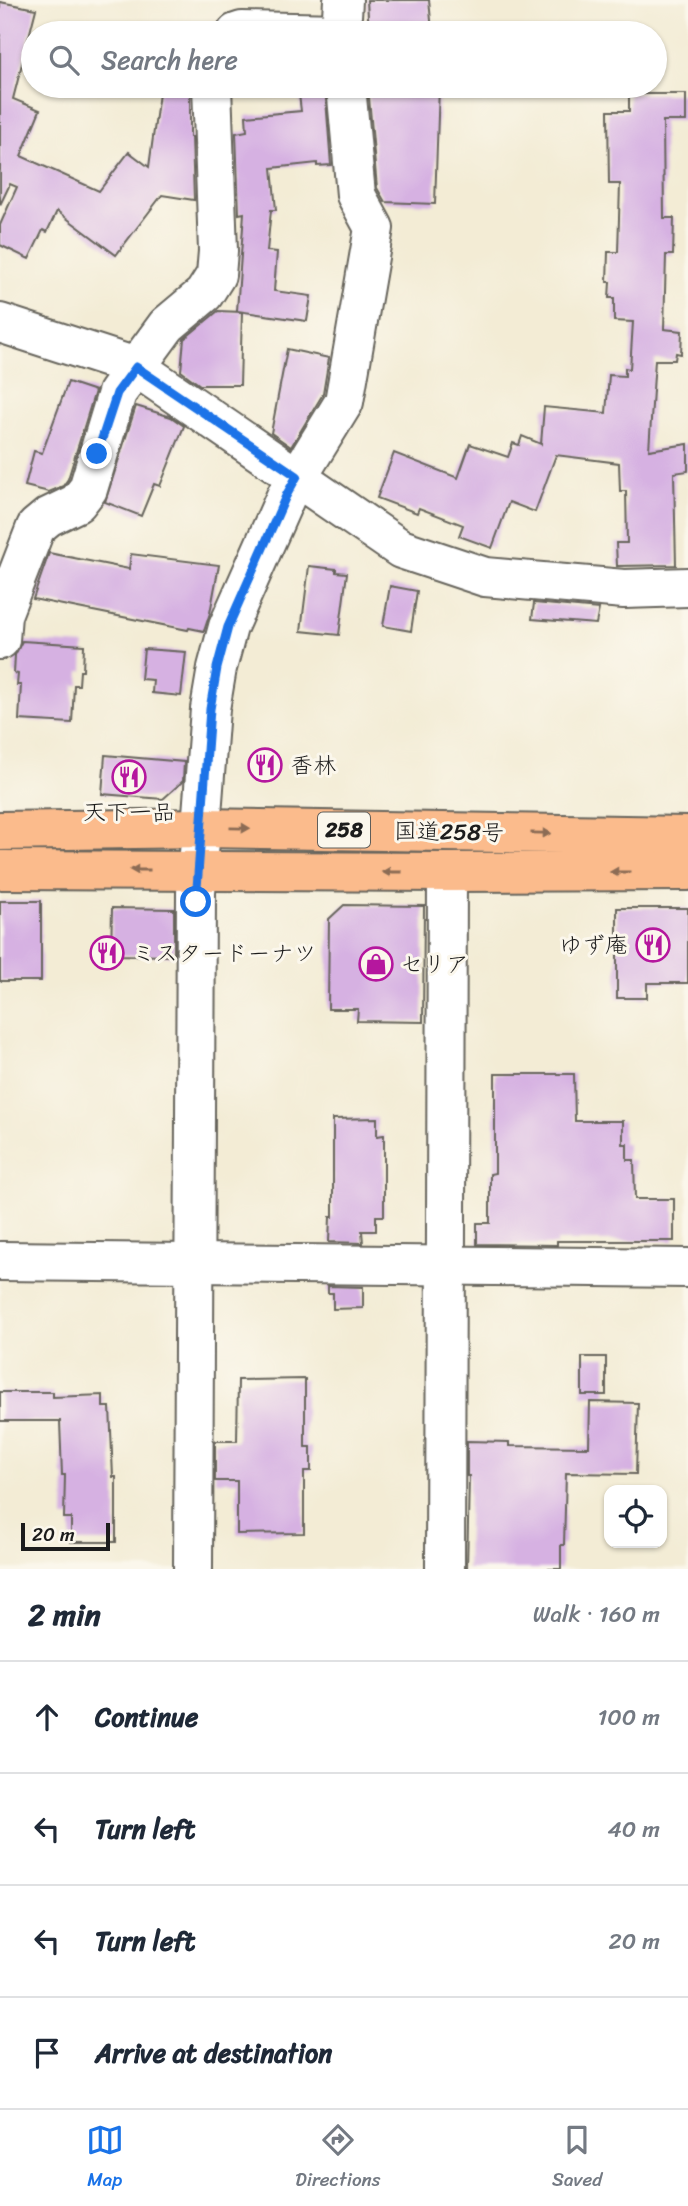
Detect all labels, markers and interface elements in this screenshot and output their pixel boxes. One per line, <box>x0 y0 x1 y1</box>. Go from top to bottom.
search box <box>21 21 667 98</box>
text: Search here <box>101 37 238 83</box>
icon: search <box>45 41 83 79</box>
route end <box>81 438 112 469</box>
place label: 香林 <box>290 745 336 786</box>
restaurant icon: 香林 <box>246 746 284 784</box>
restaurant icon: 天下一品 <box>110 758 148 796</box>
place label: 天下一品 <box>83 792 175 833</box>
street label: 国道258号 <box>394 811 504 853</box>
road number: 258 <box>318 812 370 848</box>
one-way arrow <box>229 822 251 834</box>
one-way arrow <box>530 828 552 839</box>
one-way arrow <box>129 864 151 876</box>
one-way arrow <box>381 866 403 878</box>
one-way arrow <box>609 866 631 877</box>
route start <box>180 886 211 917</box>
place label: ゆず庵 <box>559 925 628 966</box>
restaurant icon: ゆず庵 <box>634 926 672 964</box>
place label: ミスタードーナツ <box>132 933 316 974</box>
restaurant icon: ミスタードーナツ <box>88 934 126 972</box>
place label: セリア <box>400 944 469 985</box>
shop icon: セリア <box>357 945 395 983</box>
map controls <box>604 1485 667 1548</box>
button: locate <box>604 1485 667 1548</box>
text: 20 m <box>32 1518 75 1551</box>
scale bar <box>21 1520 110 1552</box>
text: 2 min <box>28 1588 101 1642</box>
text: Walk · 160 m <box>533 1594 660 1635</box>
text: Continue <box>95 1694 198 1740</box>
text: 100 m <box>597 1697 660 1738</box>
icon: ahead <box>28 1698 66 1736</box>
text: Turn left <box>95 1806 195 1852</box>
text: 40 m <box>607 1809 660 1850</box>
icon: left <box>28 1810 66 1848</box>
text: Turn left <box>95 1918 195 1964</box>
text: 20 m <box>609 1921 660 1962</box>
icon: left <box>28 1922 66 1960</box>
text: Arrive at destination <box>95 2030 332 2076</box>
icon: arrive <box>28 2034 66 2072</box>
tab: Map <box>86 2121 124 2196</box>
tab: Directions <box>295 2121 381 2196</box>
tab: Saved <box>552 2121 602 2196</box>

